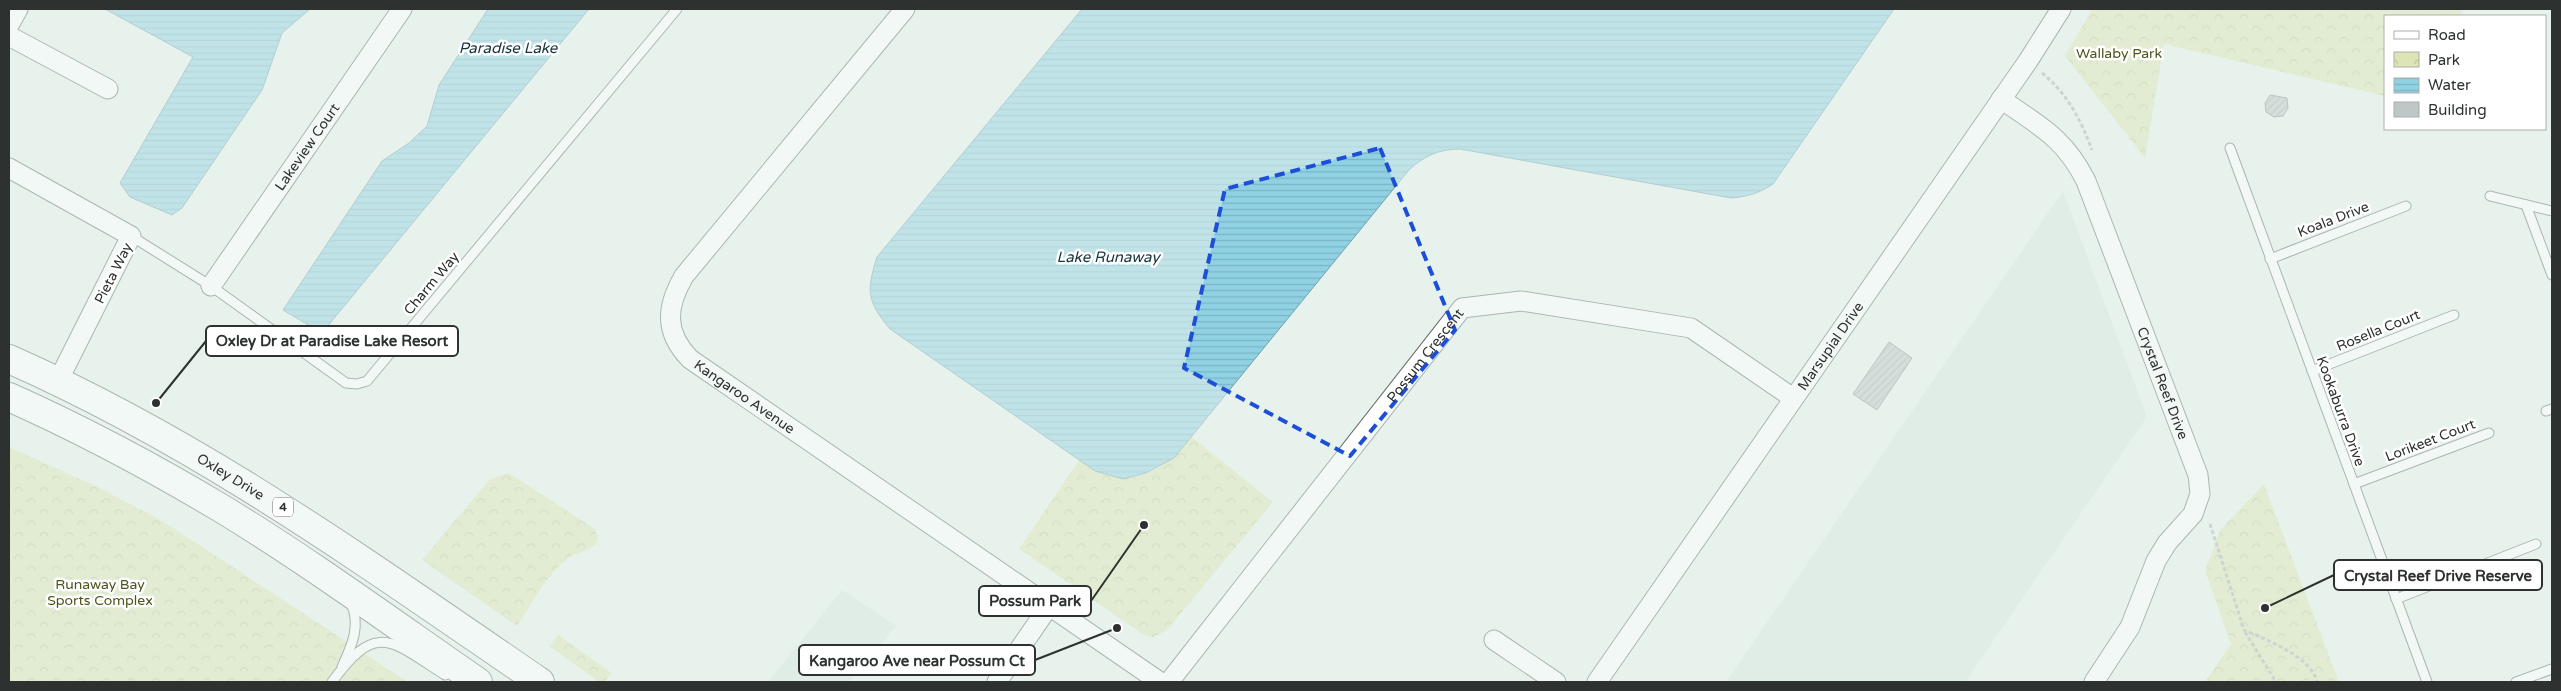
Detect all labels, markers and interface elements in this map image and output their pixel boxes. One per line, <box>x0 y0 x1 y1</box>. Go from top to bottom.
legend <box>2384 15 2546 130</box>
text: Road <box>2428 26 2466 44</box>
water label: Paradise Lake <box>459 39 559 57</box>
park label: Wallaby Park <box>2076 45 2162 62</box>
text: Park <box>2428 51 2460 69</box>
text: Water <box>2428 76 2471 94</box>
street label: Lakeview Court <box>271 100 344 194</box>
text: Building <box>2428 101 2487 119</box>
street label: Koala Drive <box>2295 198 2371 241</box>
street label: Pieta Way <box>91 239 136 307</box>
street label: Charm Way <box>400 248 463 318</box>
water label: Lake Runaway <box>1057 248 1161 266</box>
street label: Marsupial Drive <box>1794 299 1867 394</box>
street label: Possum Crescent <box>1383 305 1468 406</box>
street label: Rosella Court <box>2334 306 2423 355</box>
street label: Crystal Reef Drive <box>2133 325 2192 442</box>
callout: Oxley Dr at Paradise Lake Resort <box>206 326 458 356</box>
text: Oxley Dr at Paradise Lake Resort <box>216 332 448 351</box>
street label: Kookaburra Drive <box>2313 354 2368 469</box>
street label: Kangaroo Avenue <box>691 356 798 438</box>
street label: Lorikeet Court <box>2383 415 2478 465</box>
street label: Oxley Drive <box>194 450 267 504</box>
road number: 4 <box>273 498 293 516</box>
callout: Crystal Reef Drive Reserve <box>2334 560 2542 590</box>
text: Crystal Reef Drive Reserve <box>2344 567 2533 586</box>
park label: Runaway Bay Sports Complex <box>47 576 153 609</box>
callout: Possum Park <box>979 586 1091 616</box>
text: Possum Park <box>989 592 1081 610</box>
callout: Kangaroo Ave near Possum Ct <box>799 645 1035 675</box>
text: Kangaroo Ave near Possum Ct <box>809 652 1025 671</box>

